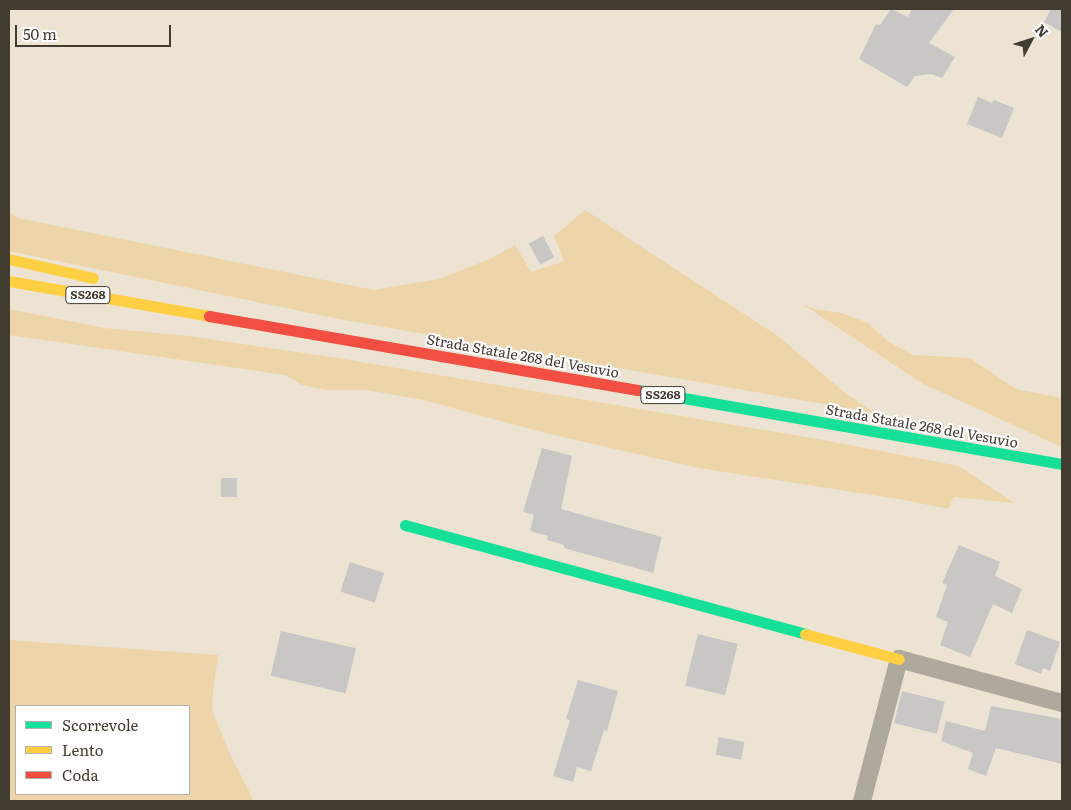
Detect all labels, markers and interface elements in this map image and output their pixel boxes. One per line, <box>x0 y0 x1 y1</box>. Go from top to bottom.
scale bar <box>18 15 174 47</box>
north arrow <box>1006 15 1056 65</box>
text: N <box>1031 19 1054 41</box>
text: 50 m <box>23 22 57 45</box>
road number: SS268 <box>64 286 112 304</box>
street label: Strada Statale 268 del Vesuvio <box>425 330 621 380</box>
road number: SS268 <box>639 386 687 404</box>
street label: Strada Statale 268 del Vesuvio <box>824 400 1020 450</box>
legend <box>15 705 190 795</box>
text: Scorrevole <box>62 713 138 736</box>
text: Lento <box>62 738 103 761</box>
text: Coda <box>62 763 99 786</box>

